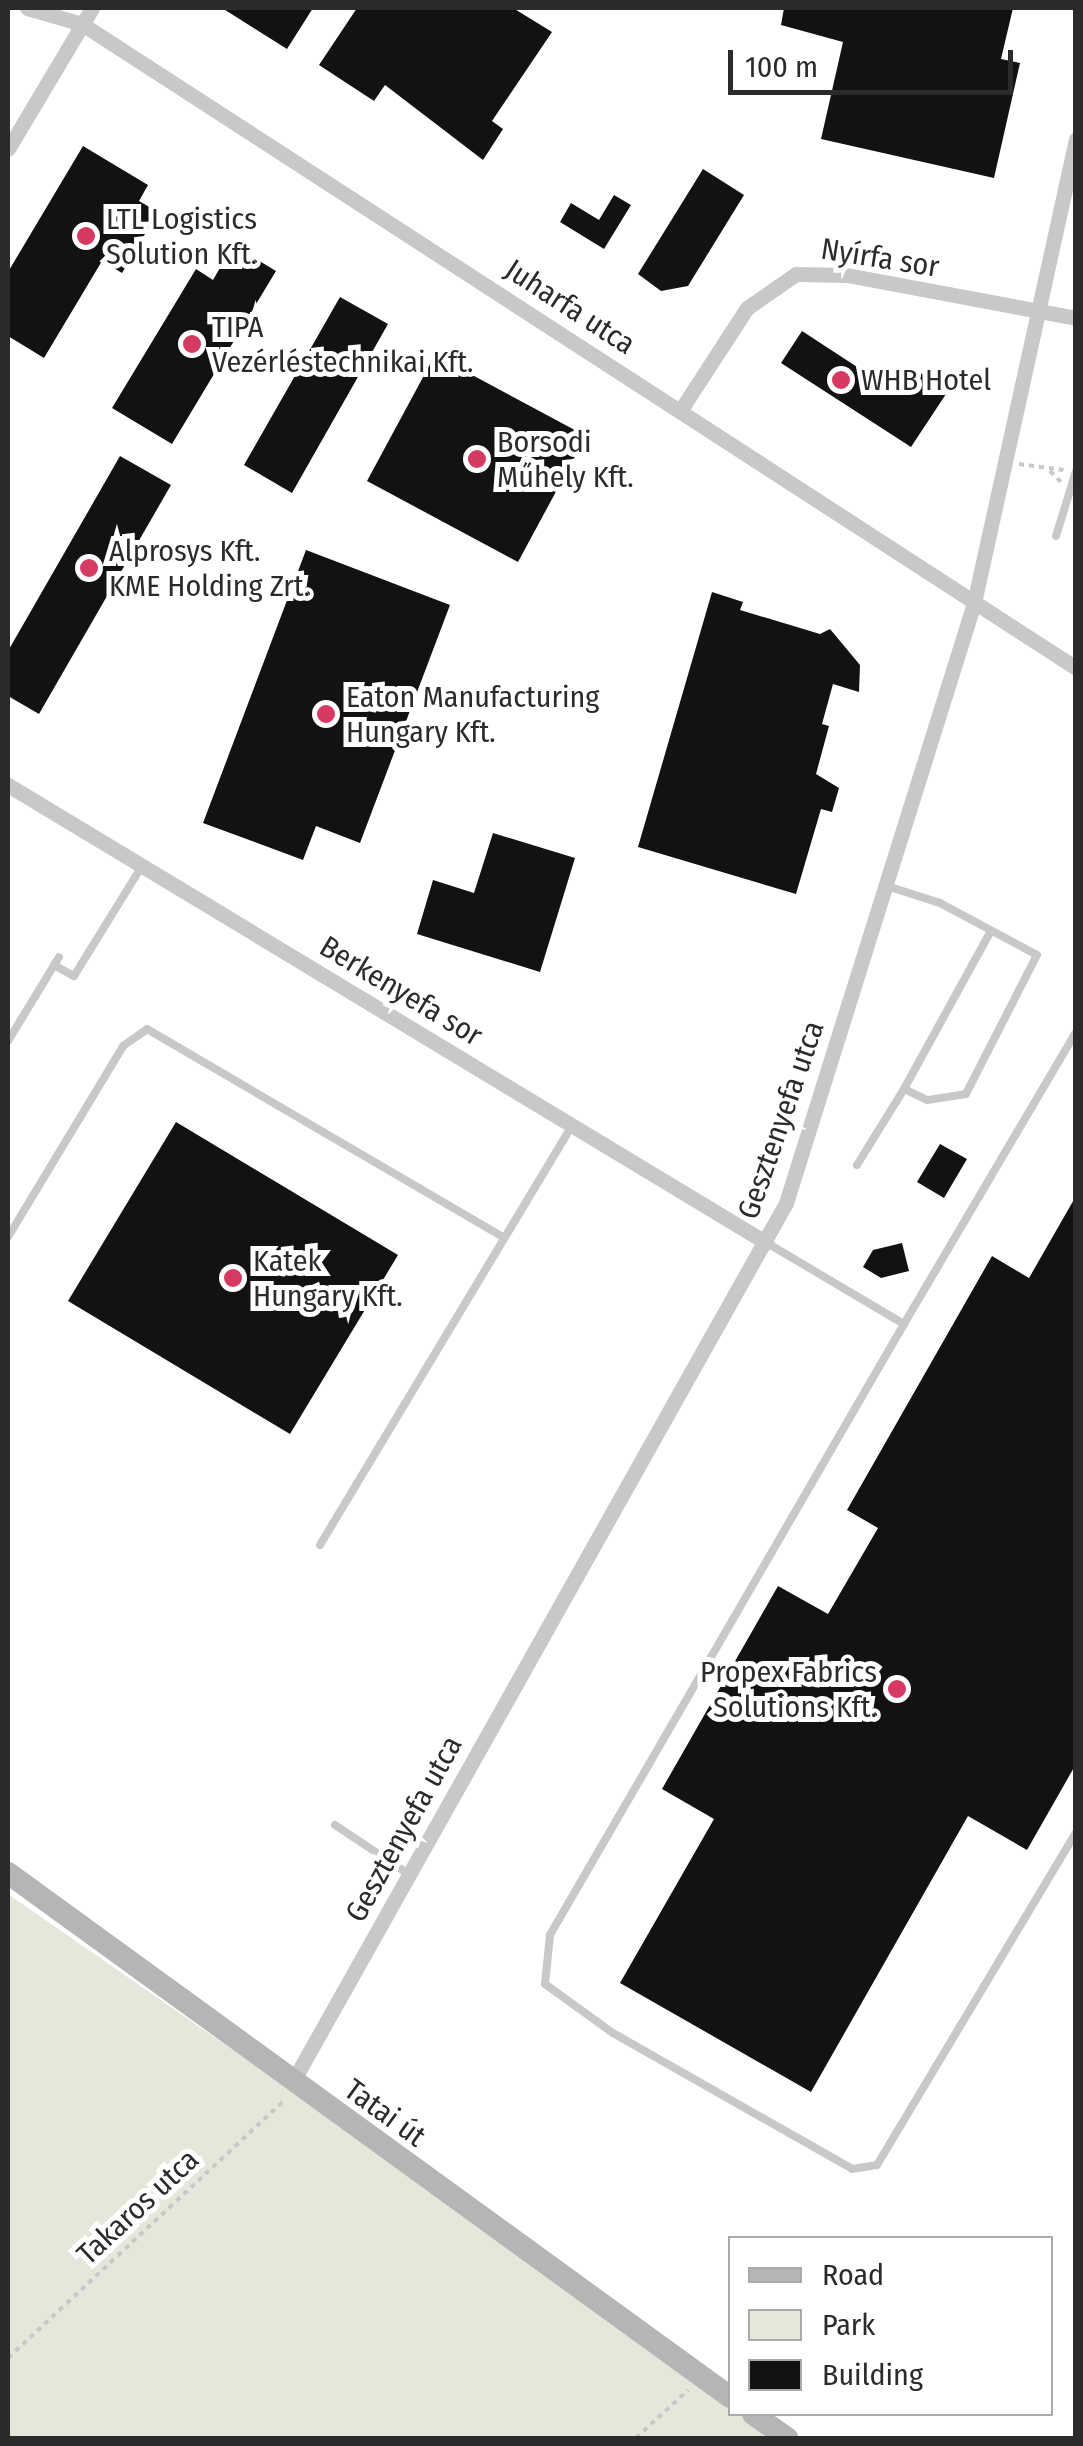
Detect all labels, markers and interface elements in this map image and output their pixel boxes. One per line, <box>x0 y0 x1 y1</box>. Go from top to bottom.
scale bar <box>733 30 1018 92</box>
text: 100 m <box>745 49 818 85</box>
place label: LTL Logistics Solution Kft. <box>106 201 257 272</box>
marker: LTL Logistics Solution Kft. <box>75 225 97 247</box>
street label: Nyírfa sor <box>818 231 942 285</box>
street label: Juharfa utca <box>498 252 642 362</box>
place label: TIPA Vezérléstechnikai Kft. <box>212 309 473 380</box>
marker: TIPA Vezérléstechnikai Kft. <box>181 333 203 355</box>
place label: WHB Hotel <box>861 362 991 398</box>
marker: WHB Hotel <box>830 369 852 391</box>
place label: Borsodi Műhely Kft. <box>497 424 634 494</box>
marker: Borsodi Műhely Kft. <box>466 448 488 470</box>
place label: Alprosys Kft. KME Holding Zrt. <box>109 533 310 604</box>
marker: Alprosys Kft. KME Holding Zrt. <box>78 557 100 579</box>
place label: Eaton Manufacturing Hungary Kft. <box>346 679 599 750</box>
marker: Eaton Manufacturing Hungary Kft. <box>315 703 337 725</box>
street label: Berkenyefa sor <box>313 928 489 1054</box>
street label: Gesztenyefa utca <box>730 1016 832 1224</box>
place label: Katek Hungary Kft. <box>253 1243 403 1314</box>
marker: Katek Hungary Kft. <box>222 1267 244 1289</box>
place label: Propex Fabrics Solutions Kft. <box>700 1654 877 1724</box>
marker: Propex Fabrics Solutions Kft. <box>886 1678 908 1700</box>
street label: Gesztenyefa utca <box>338 1730 470 1928</box>
street label: Tatai út <box>337 2072 433 2154</box>
street label: Takaros utca <box>70 2142 206 2272</box>
legend <box>728 2236 1053 2416</box>
text: Road <box>822 2257 884 2293</box>
text: Park <box>822 2307 875 2343</box>
text: Building <box>822 2357 923 2393</box>

